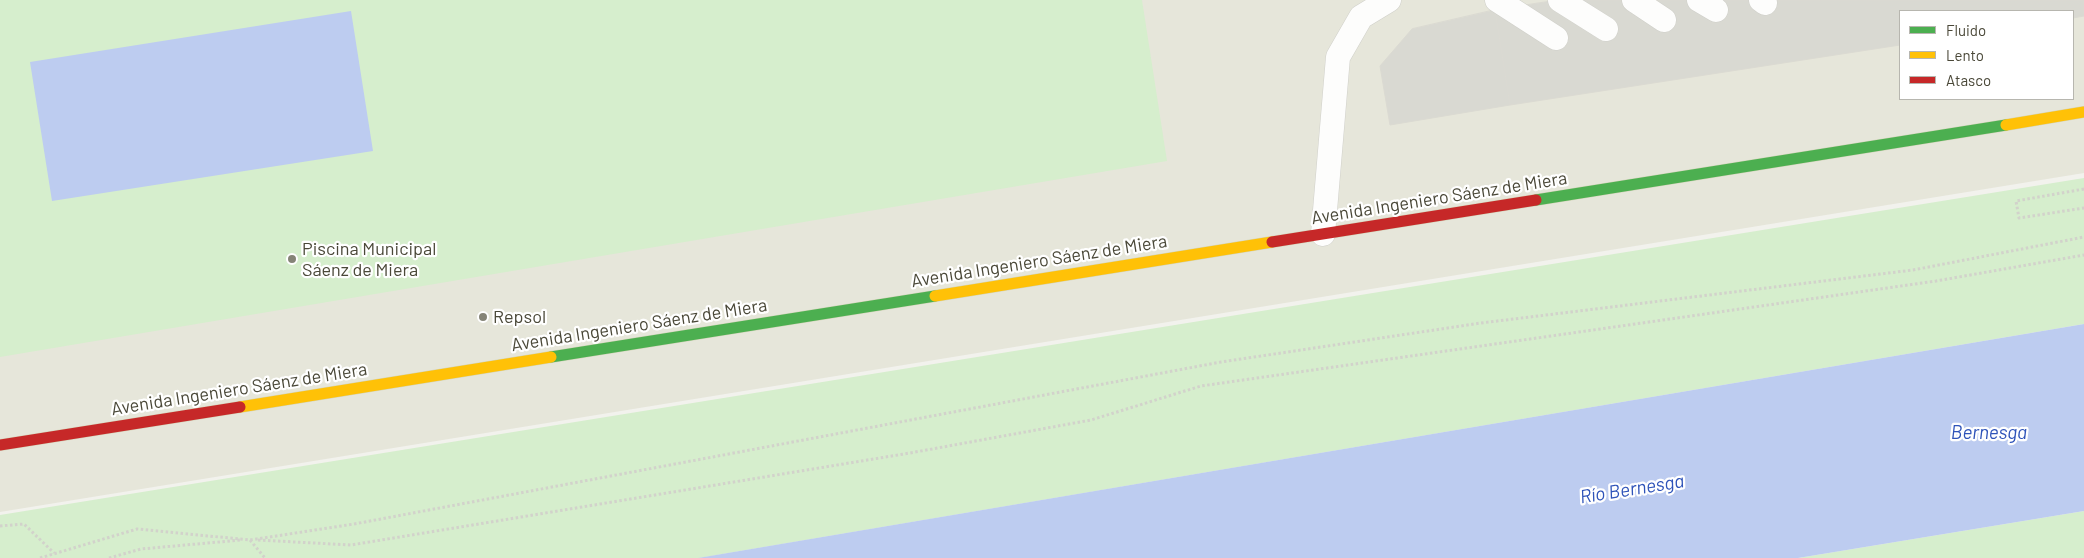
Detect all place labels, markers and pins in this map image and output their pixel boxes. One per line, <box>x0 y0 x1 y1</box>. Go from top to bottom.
place label: Piscina Municipal Sáenz de Miera <box>302 238 436 280</box>
marker: Piscina Municipal Sáenz de Miera <box>286 253 298 265</box>
place label: Repsol <box>493 306 546 328</box>
marker: Repsol <box>477 311 489 323</box>

